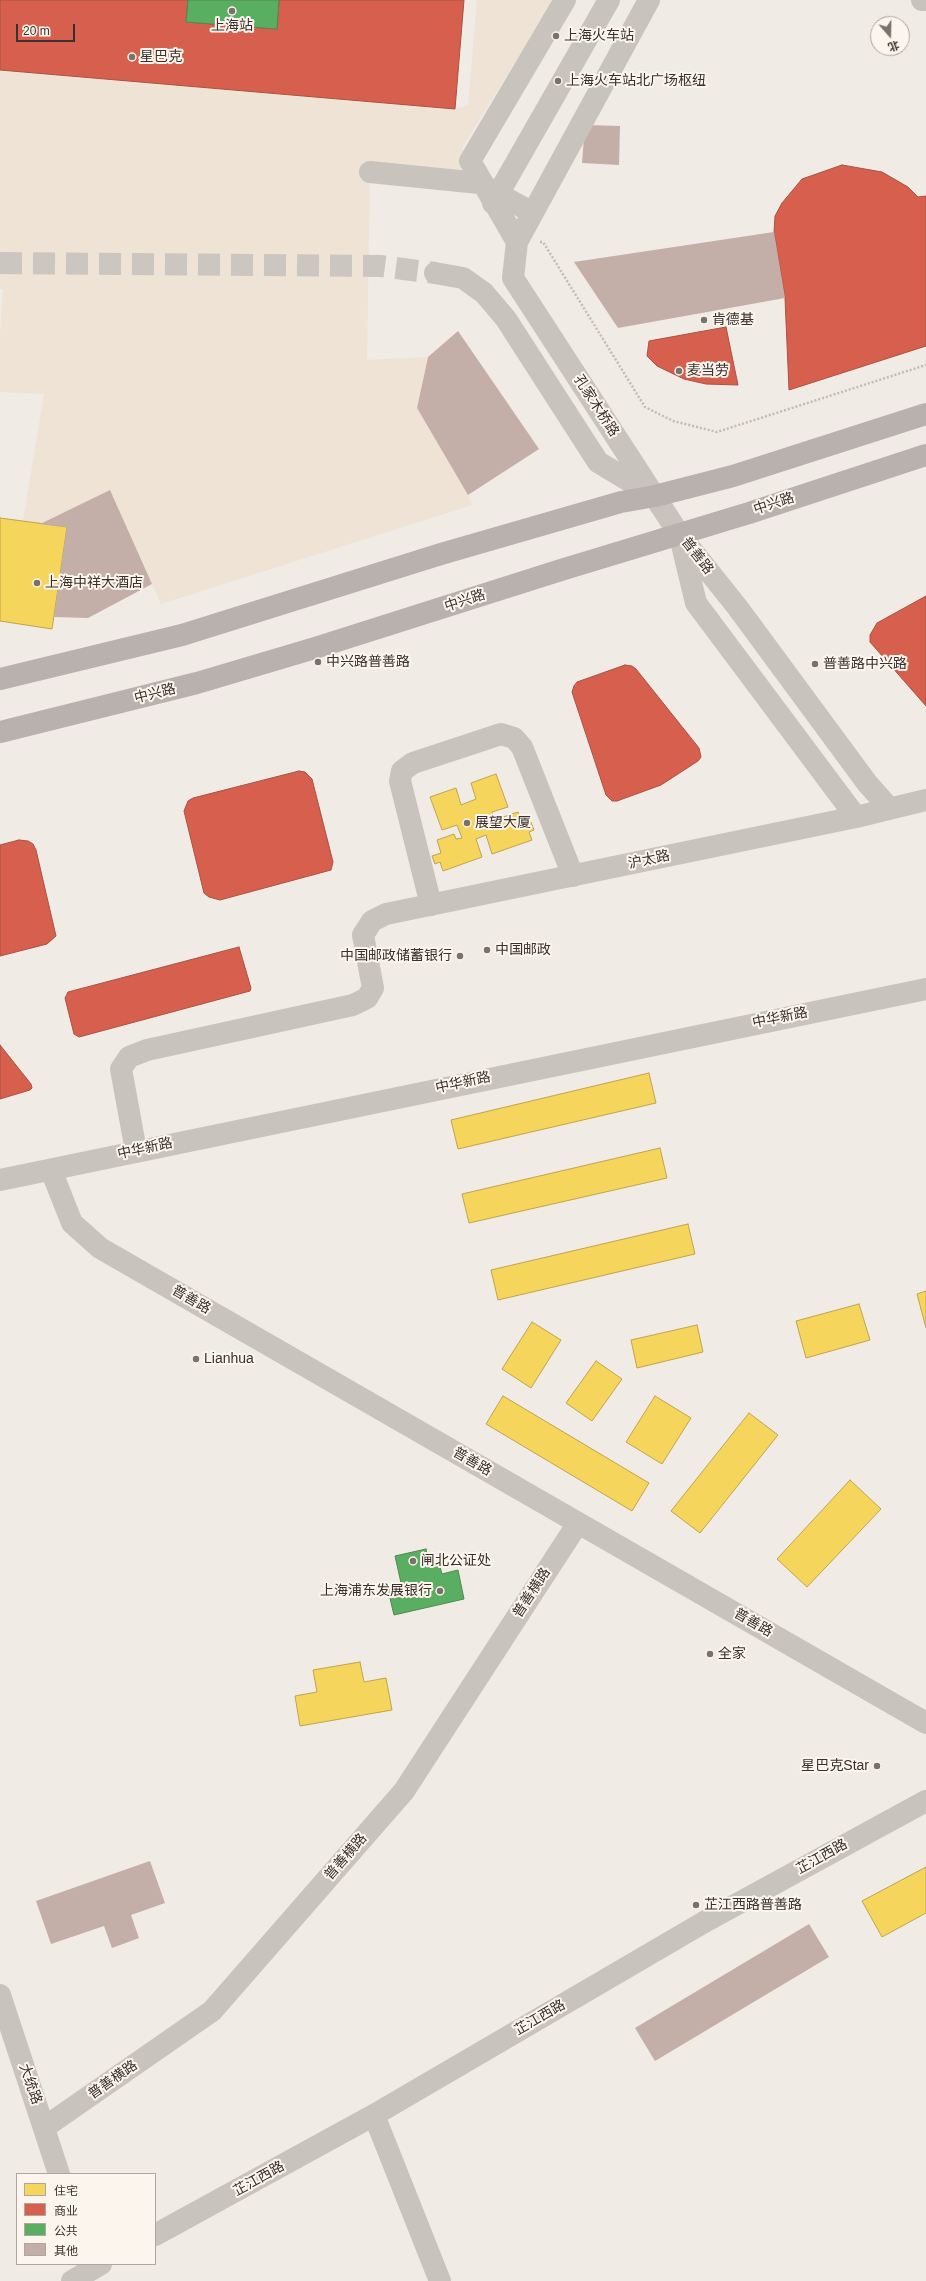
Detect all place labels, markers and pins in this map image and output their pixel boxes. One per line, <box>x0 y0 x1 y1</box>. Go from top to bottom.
marker: 上海站 <box>227 6 237 16</box>
place label: 上海站 <box>211 18 253 34</box>
place label: 上海火车站 <box>564 28 634 44</box>
marker: 上海火车站 <box>551 31 561 41</box>
place label: 星巴克 <box>140 49 182 65</box>
marker: 星巴克 <box>127 52 137 62</box>
place label: 上海火车站北广场枢纽 <box>566 73 706 89</box>
marker: 上海火车站北广场枢纽 <box>553 76 563 86</box>
place label: 肯德基 <box>712 312 754 328</box>
marker: 肯德基 <box>699 315 709 325</box>
place label: 麦当劳 <box>687 363 729 379</box>
marker: 麦当劳 <box>674 366 684 376</box>
place label: 上海中祥大酒店 <box>45 575 143 591</box>
marker: 上海中祥大酒店 <box>32 578 42 588</box>
place label: 中兴路普善路 <box>326 654 410 670</box>
place label: 普善路中兴路 <box>823 656 907 672</box>
marker: 中兴路普善路 <box>313 657 323 667</box>
marker: 普善路中兴路 <box>810 659 820 669</box>
place label: 展望大厦 <box>475 815 531 831</box>
marker: 展望大厦 <box>462 818 472 828</box>
place label: 中国邮政 <box>495 942 551 958</box>
marker: 中国邮政 <box>482 945 492 955</box>
place label: 中国邮政储蓄银行 <box>340 948 452 964</box>
marker: 中国邮政储蓄银行 <box>455 951 465 961</box>
place label: Lianhua <box>204 1351 254 1367</box>
marker: Lianhua <box>191 1354 201 1364</box>
place label: 闸北公证处 <box>421 1553 491 1569</box>
marker: 闸北公证处 <box>408 1556 418 1566</box>
place label: 上海浦东发展银行 <box>320 1583 432 1599</box>
marker: 上海浦东发展银行 <box>435 1586 445 1596</box>
place label: 全家 <box>718 1646 746 1662</box>
marker: 全家 <box>705 1649 715 1659</box>
place label: 星巴克Star <box>801 1758 869 1774</box>
marker: 星巴克Star <box>872 1761 882 1771</box>
place label: 芷江西路普善路 <box>704 1897 802 1913</box>
marker: 芷江西路普善路 <box>691 1900 701 1910</box>

